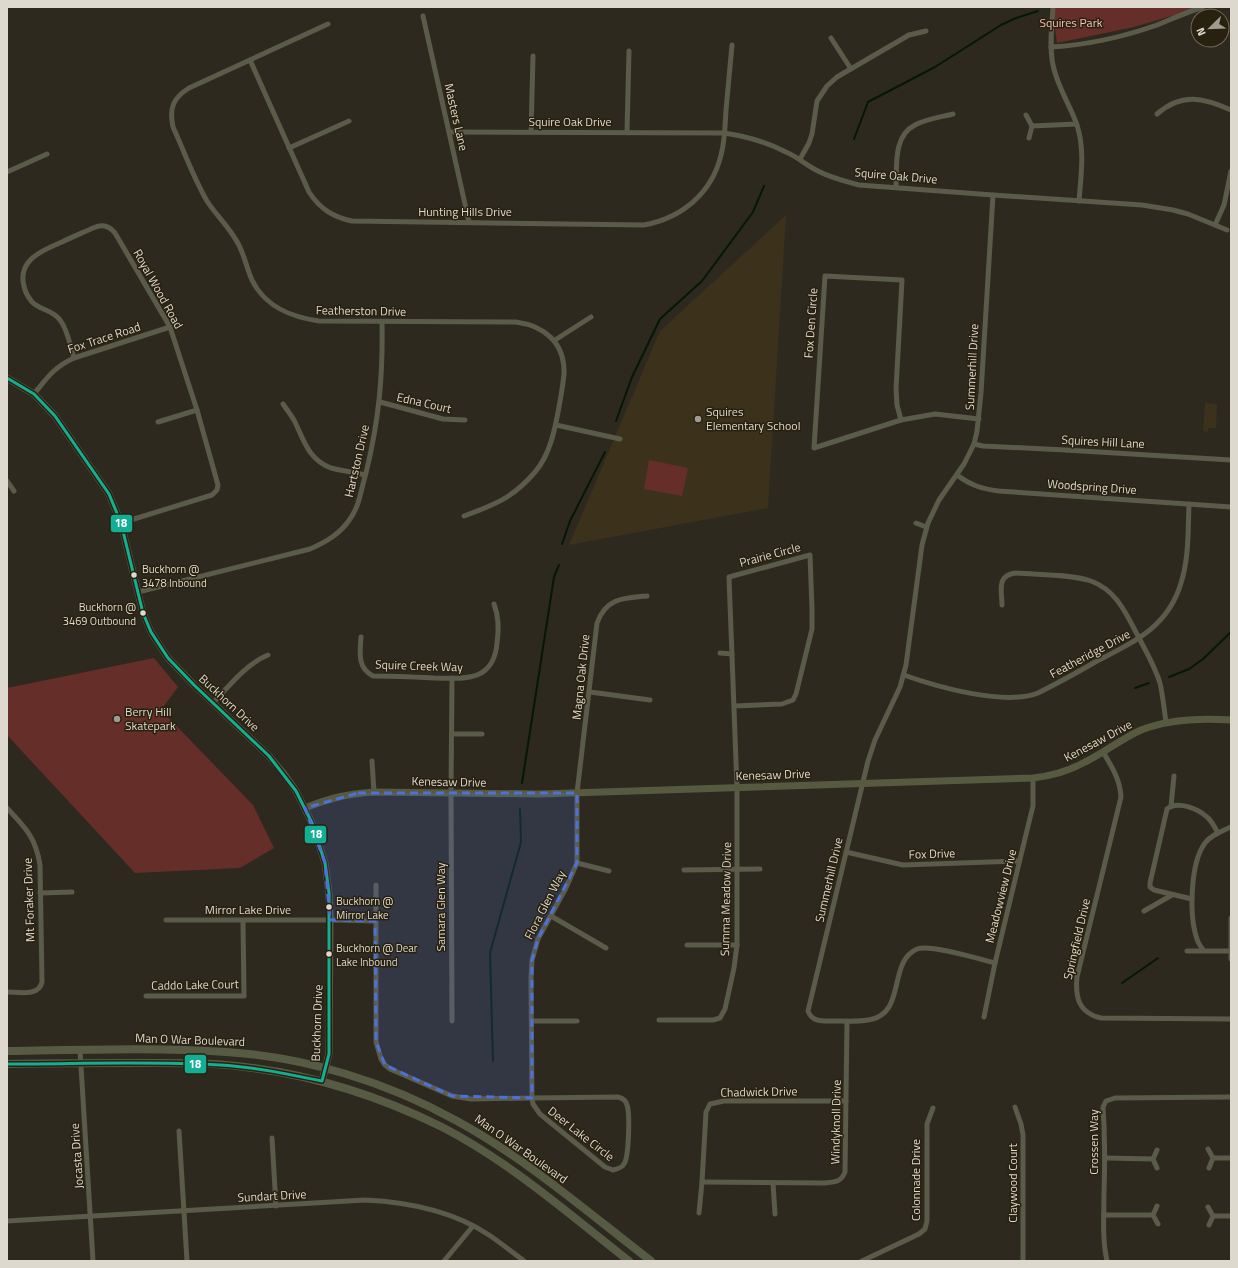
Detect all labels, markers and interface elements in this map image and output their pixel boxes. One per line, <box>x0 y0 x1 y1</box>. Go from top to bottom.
north arrow <box>1190 8 1230 48</box>
park label: Squires Park <box>1039 13 1103 32</box>
text: N <box>1192 25 1210 39</box>
street label: Masters Lane <box>440 81 473 152</box>
street label: Squire Oak Drive <box>528 112 612 131</box>
street label: Squire Oak Drive <box>854 162 938 189</box>
street label: Hunting Hills Drive <box>418 202 512 221</box>
street label: Royal Wood Road <box>129 245 188 332</box>
street label: Fox Den Circle <box>799 287 822 359</box>
street label: Featherston Drive <box>316 300 406 321</box>
street label: Fox Trace Road <box>65 317 143 358</box>
street label: Summerhill Drive <box>960 323 983 411</box>
street label: Edna Court <box>395 387 454 418</box>
place label: Squires Elementary School <box>706 402 800 435</box>
marker: Squires Elementary School <box>693 414 703 424</box>
street label: Hartston Drive <box>339 423 374 499</box>
street label: Squires Hill Lane <box>1061 430 1145 453</box>
street label: Woodspring Drive <box>1047 474 1137 499</box>
line badge: 18 <box>110 514 133 533</box>
text: 18 <box>115 515 127 531</box>
street label: Prairie Circle <box>737 537 803 572</box>
place label: Buckhorn @ 3478 Inbound <box>142 561 207 591</box>
marker: Buckhorn @ 3478 Inbound <box>129 570 139 580</box>
place label: Buckhorn @ 3469 Outbound <box>63 599 136 629</box>
marker: Buckhorn @ 3469 Outbound <box>138 608 148 618</box>
street label: Featheridge Drive <box>1046 624 1134 683</box>
street label: Magna Oak Drive <box>567 633 594 721</box>
street label: Squire Creek Way <box>375 654 463 677</box>
street label: Buckhorn Drive <box>195 669 264 736</box>
place label: Berry Hill Skatepark <box>125 702 176 735</box>
marker: Berry Hill Skatepark <box>112 714 122 724</box>
street label: Kenesaw Drive <box>1060 715 1135 767</box>
street label: Kenesaw Drive <box>735 764 811 785</box>
street label: Kenesaw Drive <box>411 771 487 792</box>
line badge: 18 <box>304 825 327 844</box>
text: 18 <box>310 826 322 842</box>
street label: Summerhill Drive <box>810 836 848 924</box>
street label: Summa Meadow Drive <box>715 842 736 956</box>
street label: Fox Drive <box>908 843 956 864</box>
street label: Meadowview Drive <box>980 847 1021 945</box>
street label: Mt Foraker Drive <box>18 858 39 942</box>
street label: Samara Glen Way <box>431 862 450 951</box>
street label: Flora Glen Way <box>519 867 570 943</box>
place label: Buckhorn @ Mirror Lake <box>336 893 394 923</box>
street label: Springfield Drive <box>1058 896 1095 981</box>
street label: Mirror Lake Drive <box>205 900 291 919</box>
marker: Buckhorn @ Mirror Lake <box>324 902 334 912</box>
place label: Buckhorn @ Dear Lake Inbound <box>336 940 418 970</box>
marker: Buckhorn @ Dear Lake Inbound <box>324 949 334 959</box>
street label: Caddo Lake Court <box>151 974 240 995</box>
street label: Buckhorn Drive <box>306 984 327 1062</box>
street label: Man O War Boulevard <box>135 1028 245 1051</box>
line badge: 18 <box>184 1054 207 1074</box>
text: 18 <box>189 1056 201 1072</box>
street label: Windyknoll Drive <box>825 1079 846 1165</box>
street label: Chadwick Drive <box>720 1081 798 1102</box>
street label: Deer Lake Circle <box>544 1102 619 1166</box>
street label: Man O War Boulevard <box>471 1109 572 1188</box>
street label: Crossen Way <box>1084 1109 1103 1175</box>
street label: Jocasta Drive <box>65 1123 88 1189</box>
street label: Colonnade Drive <box>906 1139 925 1221</box>
street label: Claywood Court <box>1003 1143 1022 1223</box>
street label: Sundart Drive <box>237 1184 307 1207</box>

